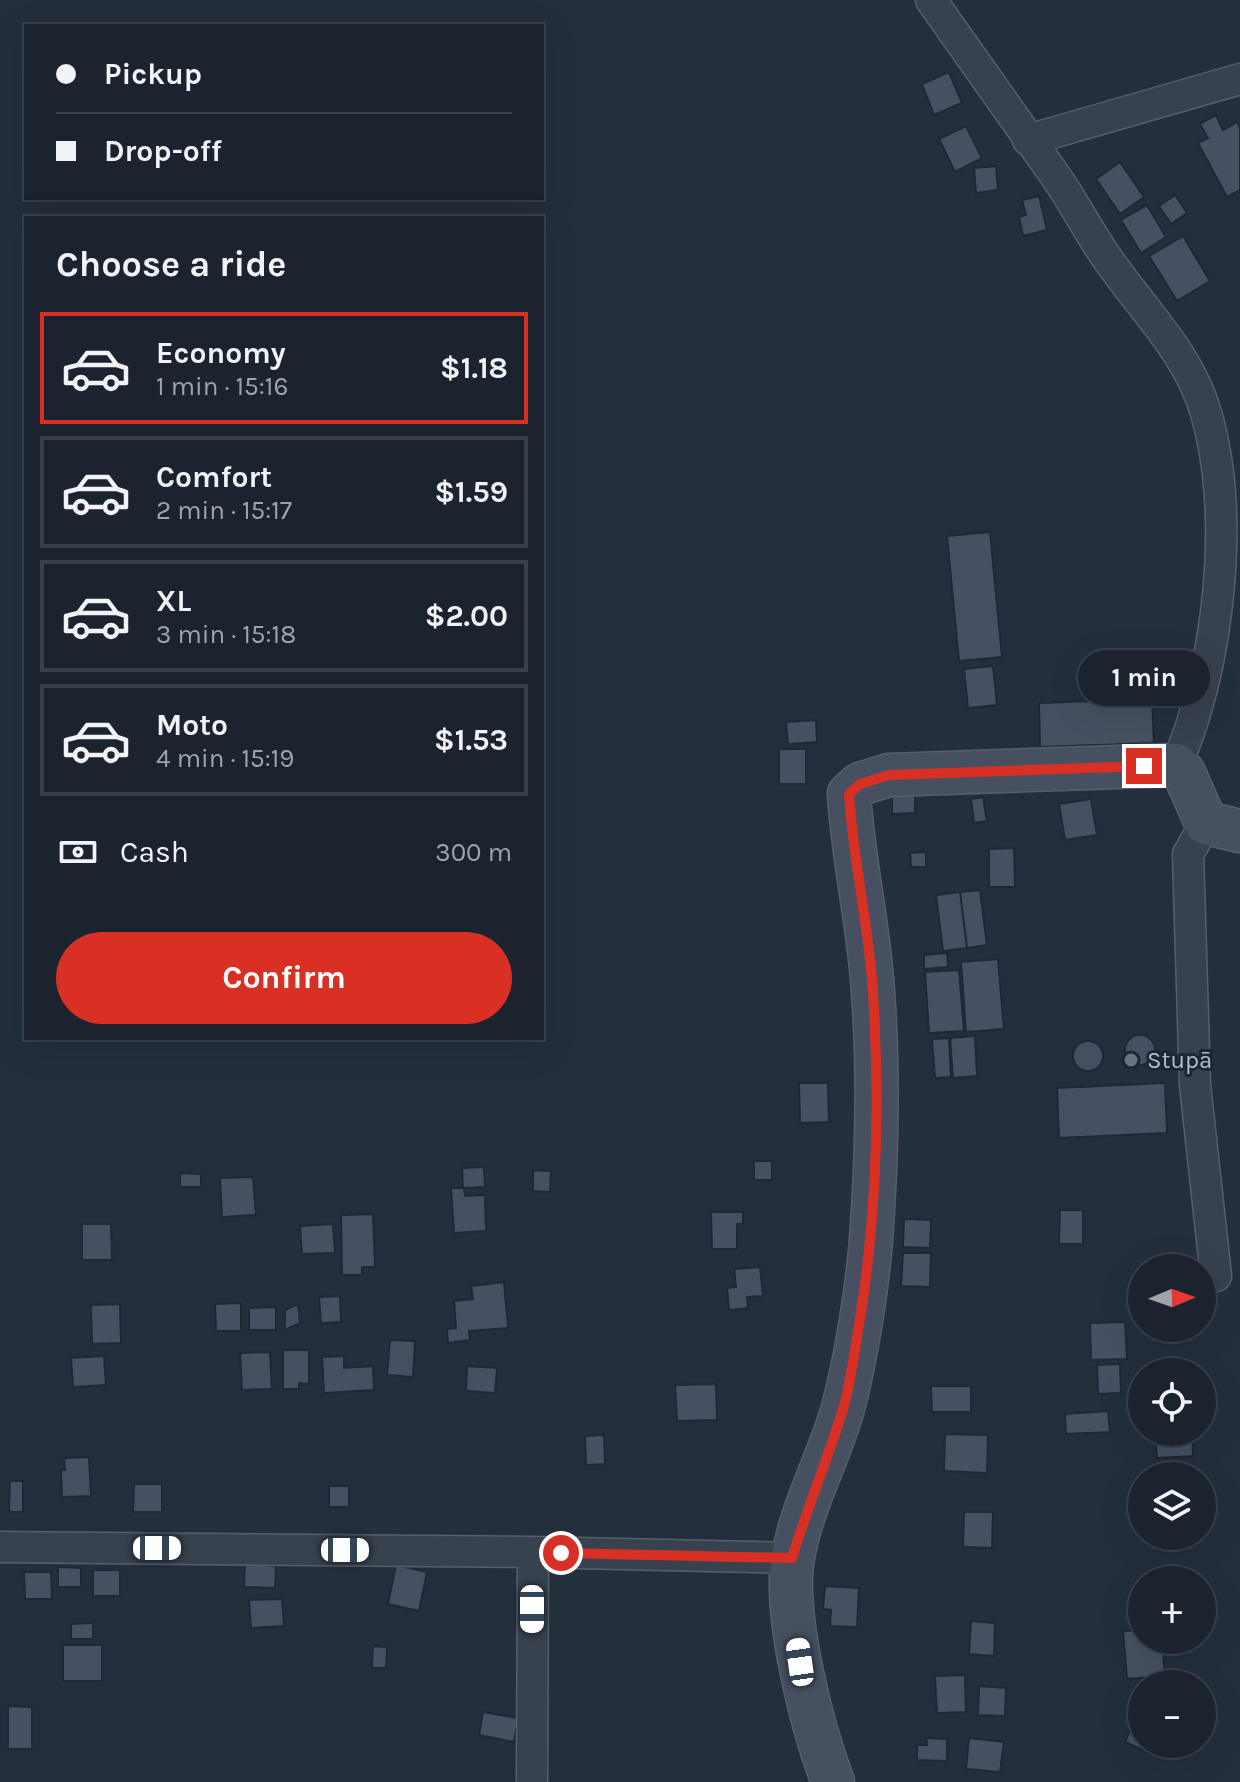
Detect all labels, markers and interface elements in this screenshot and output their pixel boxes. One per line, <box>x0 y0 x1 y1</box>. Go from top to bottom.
text: Pickup <box>104 56 202 92</box>
text: Drop-off <box>104 133 222 169</box>
text: Choose a ride <box>56 243 286 285</box>
icon: car <box>60 332 132 404</box>
text: Economy <box>156 335 286 371</box>
text: $1.18 <box>440 350 508 386</box>
text: 1 min · 15:16 <box>156 371 288 402</box>
icon: car <box>60 456 132 528</box>
text: Comfort <box>156 459 272 495</box>
text: $1.59 <box>434 474 508 510</box>
text: 2 min · 15:17 <box>156 495 292 526</box>
icon: car <box>60 580 132 652</box>
text: XL <box>156 583 191 619</box>
text: $2.00 <box>425 598 508 634</box>
text: 3 min · 15:18 <box>156 619 296 650</box>
callout: 1 min <box>1078 650 1210 706</box>
text: 1 min <box>1111 662 1177 693</box>
icon: car <box>60 704 132 776</box>
text: Moto <box>156 707 228 743</box>
text: $1.53 <box>434 722 508 758</box>
text: 4 min · 15:19 <box>156 743 294 774</box>
route end <box>1126 748 1162 784</box>
icon: cash <box>56 830 100 874</box>
text: Cash <box>120 834 189 870</box>
text: 300 m <box>435 837 512 868</box>
button: Confirm <box>56 932 512 1024</box>
place label: Stupā <box>1147 1046 1212 1074</box>
marker: Stupā <box>1122 1051 1140 1069</box>
north arrow <box>1128 1254 1216 1342</box>
map controls <box>1128 1254 1216 1758</box>
button: locate <box>1128 1358 1216 1446</box>
button: layers <box>1128 1462 1216 1550</box>
route start <box>543 1535 579 1571</box>
car <box>133 1536 181 1560</box>
car <box>321 1538 369 1562</box>
button: + <box>1128 1566 1216 1654</box>
car <box>520 1585 544 1633</box>
car <box>785 1637 815 1687</box>
button: − <box>1128 1670 1216 1758</box>

